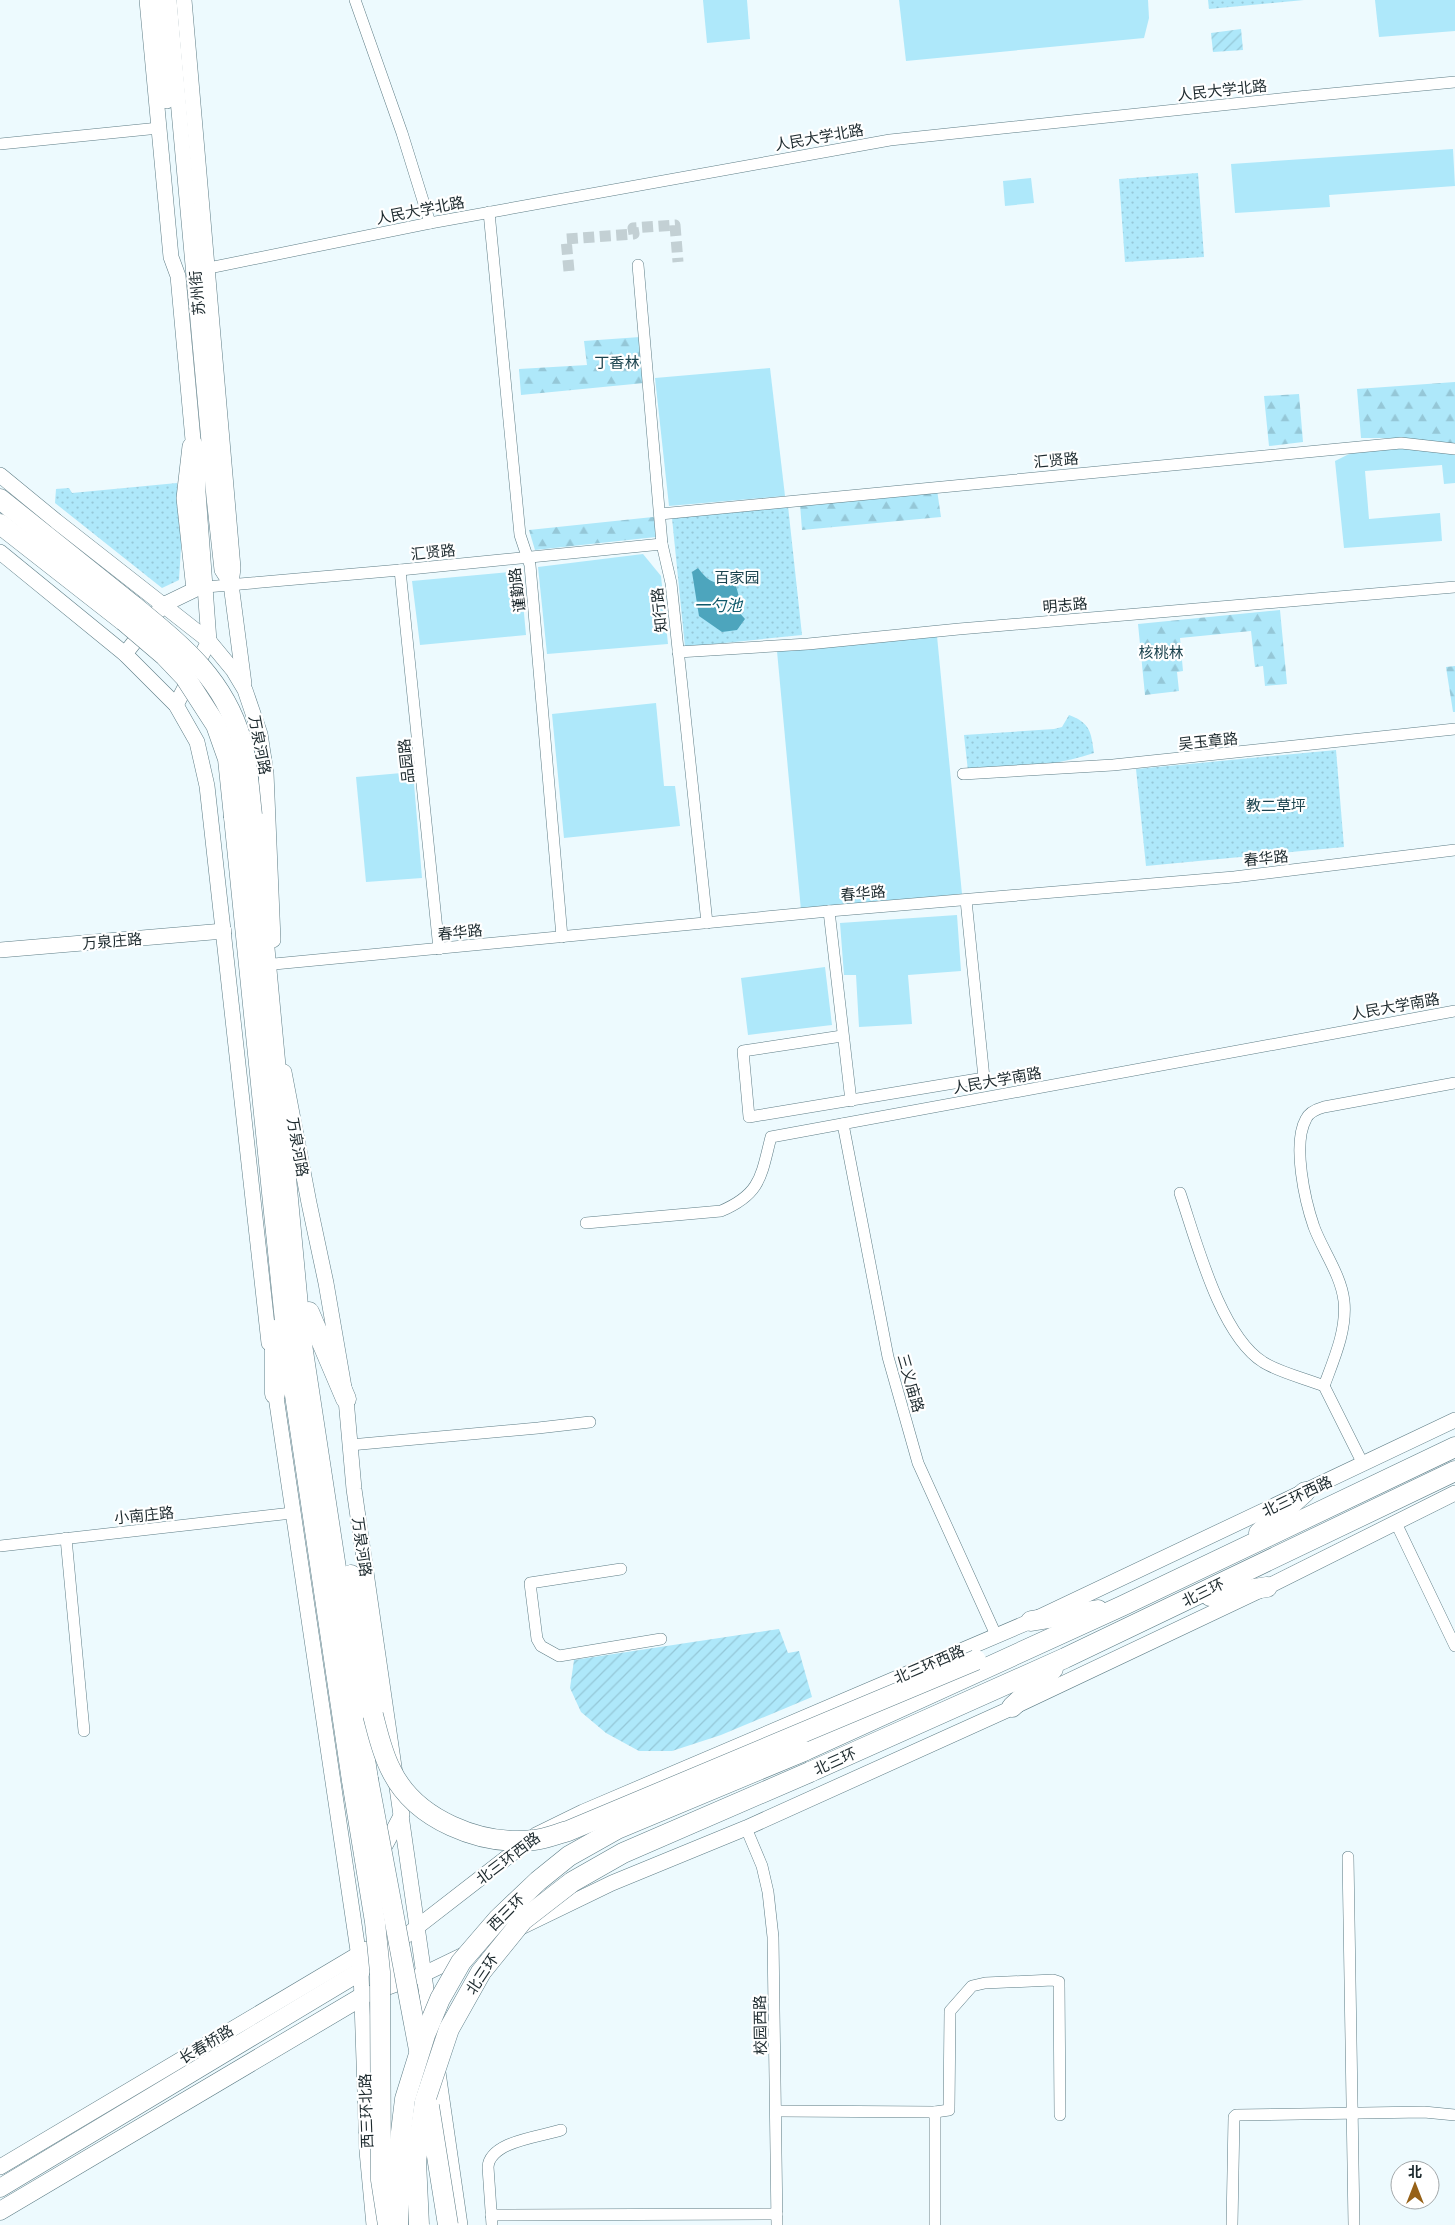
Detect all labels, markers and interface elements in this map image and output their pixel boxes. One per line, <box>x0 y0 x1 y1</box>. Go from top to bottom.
street label: 人民大学北路 <box>1176 77 1268 103</box>
street label: 人民大学北路 <box>773 121 865 153</box>
street label: 人民大学北路 <box>374 193 466 227</box>
street label: 苏州街 <box>187 270 207 316</box>
park label: 丁香林 <box>594 354 640 371</box>
street label: 汇贤路 <box>1033 450 1079 470</box>
street label: 汇贤路 <box>410 541 456 563</box>
street label: 谨勤路 <box>506 567 528 613</box>
park label: 百家园 <box>714 569 760 586</box>
street label: 知行路 <box>648 587 670 633</box>
street label: 明志路 <box>1042 595 1088 615</box>
water label: 一勺池 <box>694 596 744 614</box>
park label: 核桃林 <box>1138 644 1184 661</box>
street label: 万泉河路 <box>246 714 274 776</box>
street label: 吴玉章路 <box>1177 729 1239 753</box>
street label: 品园路 <box>395 738 417 784</box>
park label: 教二草坪 <box>1246 797 1306 814</box>
street label: 春华路 <box>1243 847 1289 869</box>
street label: 春华路 <box>840 883 886 903</box>
street label: 春华路 <box>437 921 483 943</box>
street label: 万泉庄路 <box>81 930 143 952</box>
street label: 人民大学南路 <box>1349 990 1441 1022</box>
street label: 人民大学南路 <box>951 1064 1043 1096</box>
street label: 万泉河路 <box>284 1116 312 1178</box>
street label: 三义庙路 <box>895 1352 927 1414</box>
street label: 北三环西路 <box>1259 1472 1335 1520</box>
street label: 小南庄路 <box>113 1503 175 1527</box>
street label: 万泉河路 <box>349 1516 375 1578</box>
street label: 北三环 <box>1179 1574 1227 1610</box>
street label: 北三环西路 <box>891 1642 967 1686</box>
street label: 北三环 <box>811 1744 859 1778</box>
street label: 北三环西路 <box>473 1829 543 1887</box>
street label: 西三环 <box>484 1890 528 1934</box>
street label: 北三环 <box>462 1951 502 1997</box>
street label: 校园西路 <box>751 1995 769 2055</box>
street label: 长春桥路 <box>176 2021 236 2067</box>
street label: 西三环北路 <box>356 2073 376 2149</box>
north arrow <box>1390 2160 1440 2210</box>
text: 北 <box>1408 2164 1422 2180</box>

